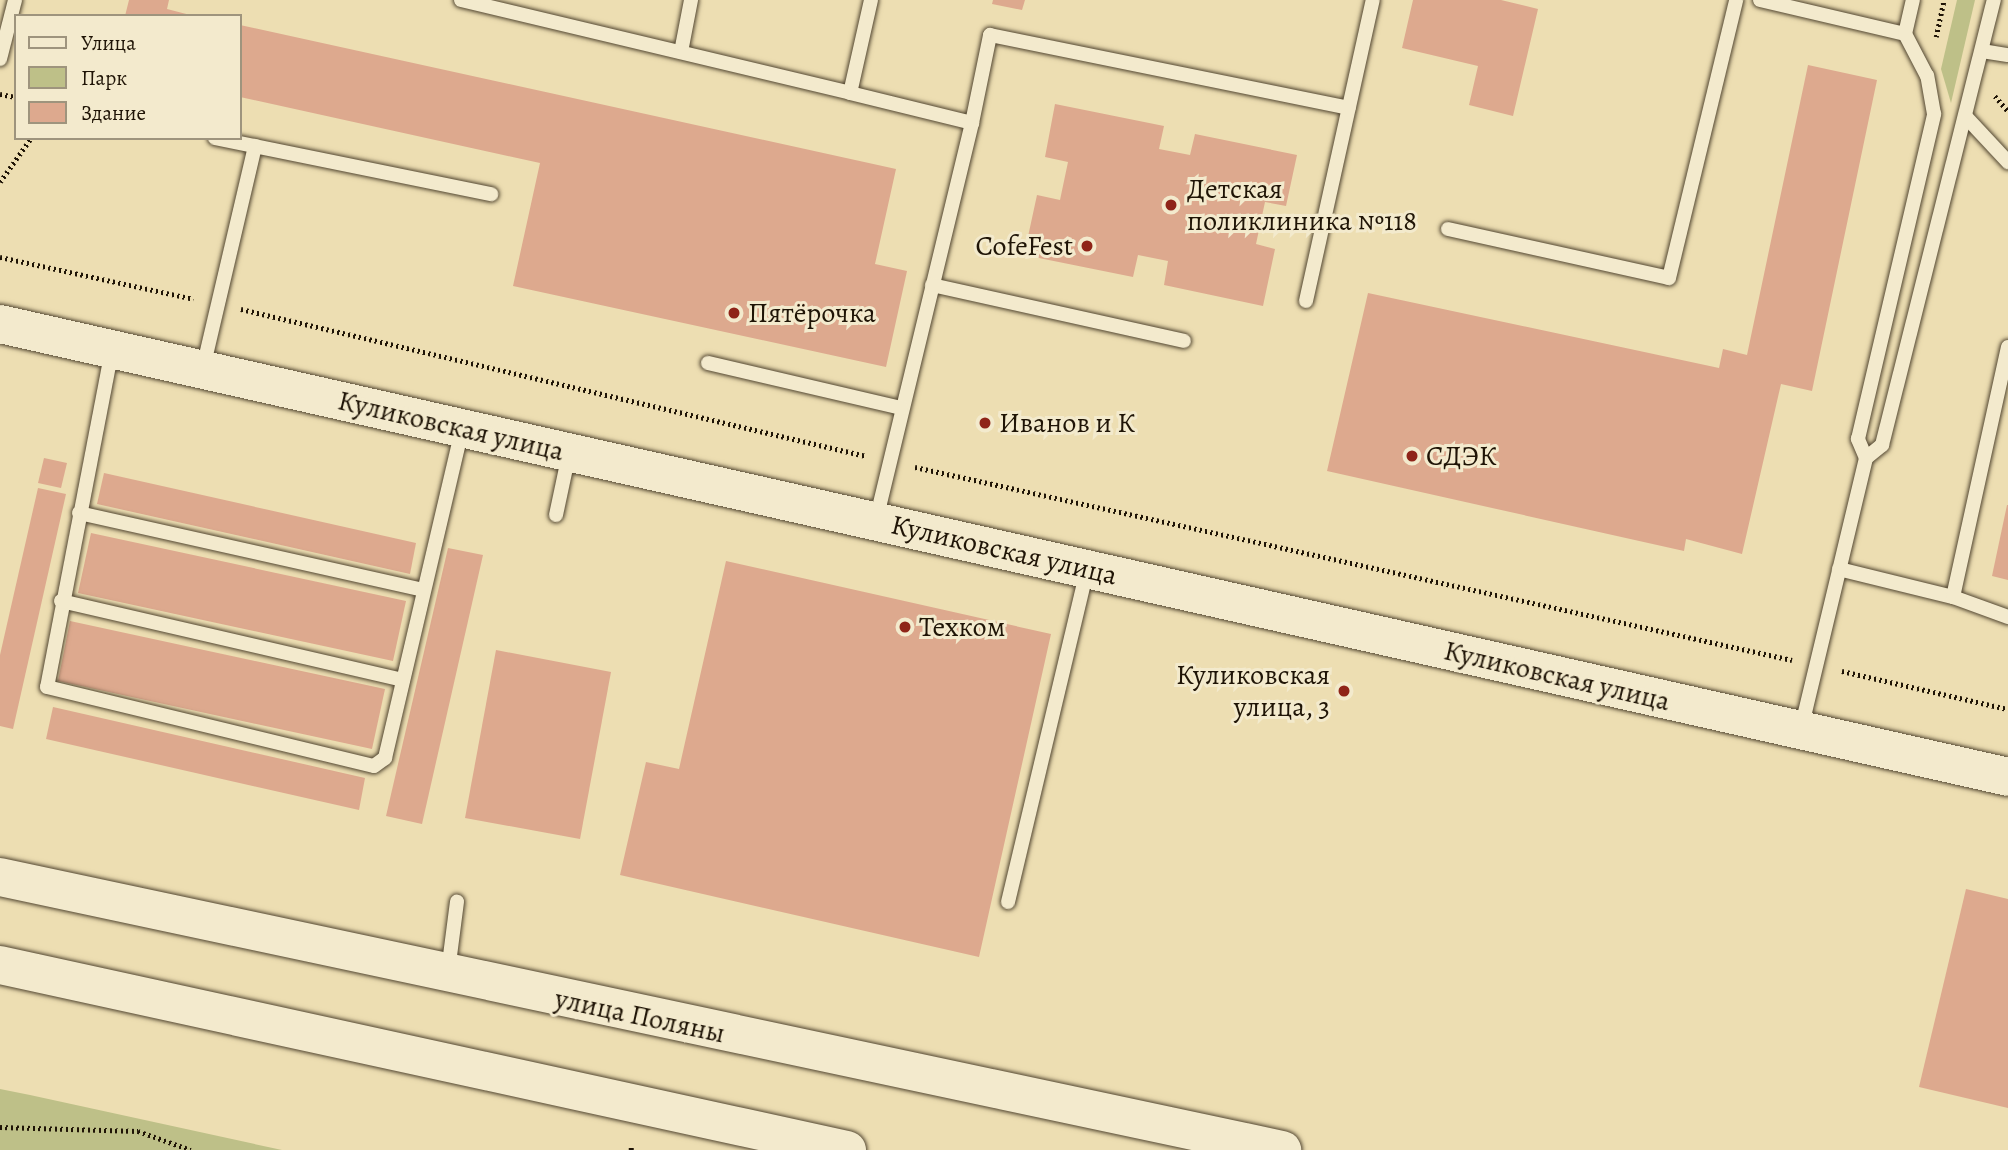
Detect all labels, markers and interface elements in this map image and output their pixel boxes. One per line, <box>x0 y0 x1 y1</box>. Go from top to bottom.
legend <box>14 14 242 140</box>
text: Улица <box>81 29 136 57</box>
text: Парк <box>81 64 127 92</box>
text: Здание <box>81 99 146 127</box>
place label: Детская поликлиника №118 <box>1187 172 1417 238</box>
marker: Детская поликлиника №118 <box>1161 195 1181 215</box>
place label: CofeFest <box>976 229 1073 263</box>
marker: CofeFest <box>1079 238 1095 254</box>
place label: Пятёрочка <box>748 296 876 330</box>
marker: Пятёрочка <box>726 305 742 321</box>
street label: Куликовская улица <box>335 384 567 468</box>
place label: Иванов и К <box>999 406 1135 440</box>
marker: Иванов и К <box>977 415 993 431</box>
place label: СДЭК <box>1426 439 1497 473</box>
marker: СДЭК <box>1404 448 1420 464</box>
street label: Куликовская улица <box>888 508 1120 592</box>
place label: Техком <box>919 610 1005 644</box>
marker: Техком <box>897 619 913 635</box>
street label: Куликовская улица <box>1441 634 1673 718</box>
place label: Куликовская улица, 3 <box>1176 658 1330 724</box>
marker: Куликовская улица, 3 <box>1336 683 1352 699</box>
street label: улица Поляны <box>552 982 728 1050</box>

